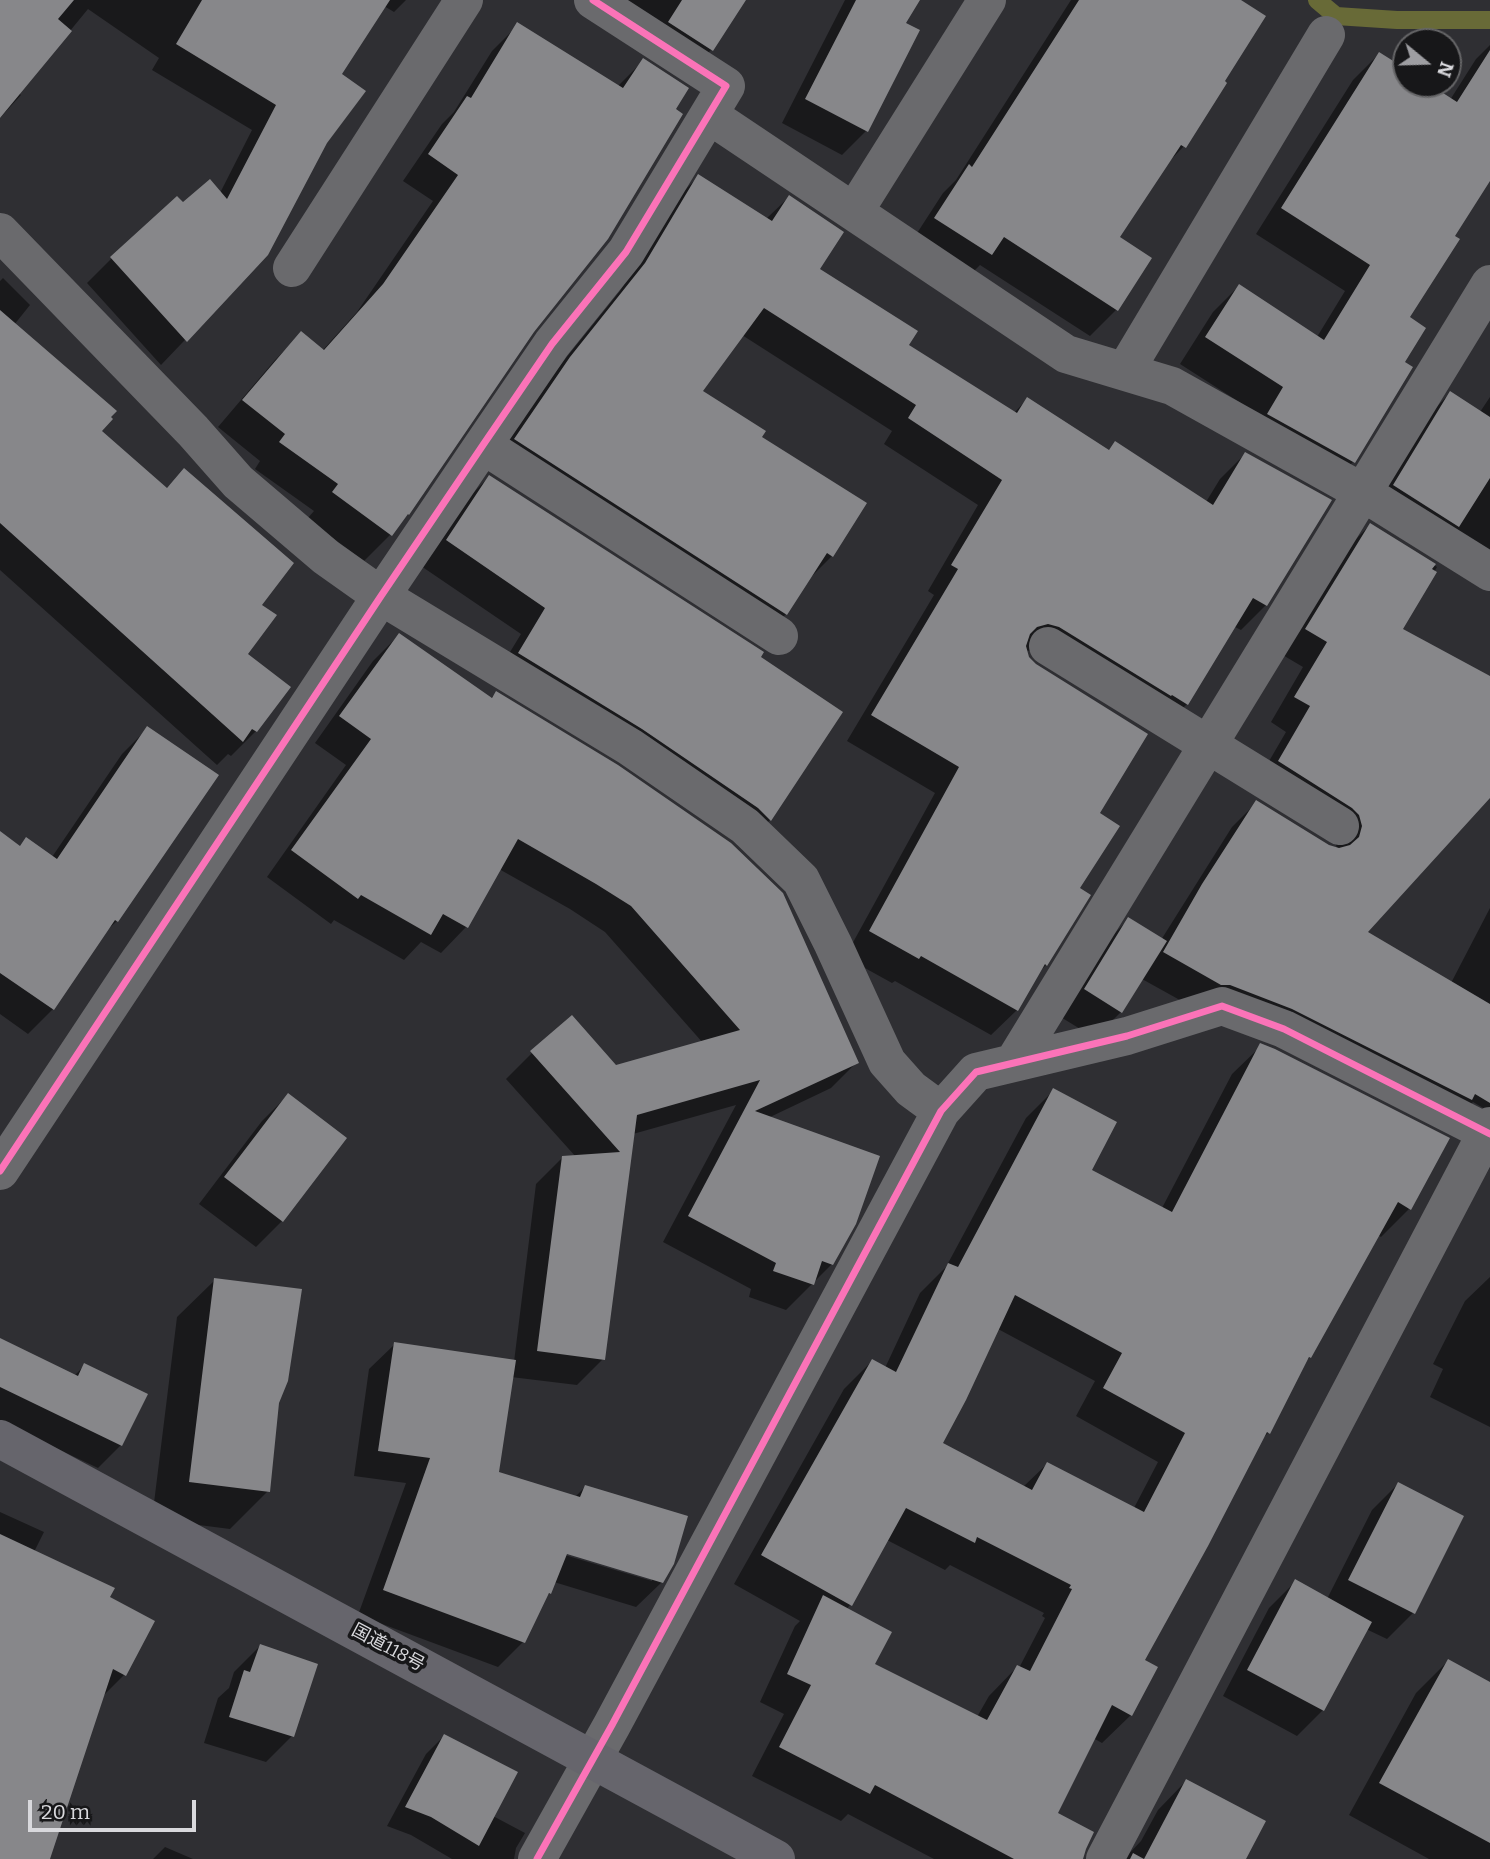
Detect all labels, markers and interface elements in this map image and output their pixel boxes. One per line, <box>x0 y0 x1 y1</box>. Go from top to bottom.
north arrow <box>1392 28 1462 98</box>
text: N <box>1432 59 1459 80</box>
street label: 国道118号 <box>348 1620 428 1676</box>
scale bar <box>32 1786 200 1830</box>
text: 20 m <box>41 1799 90 1825</box>

